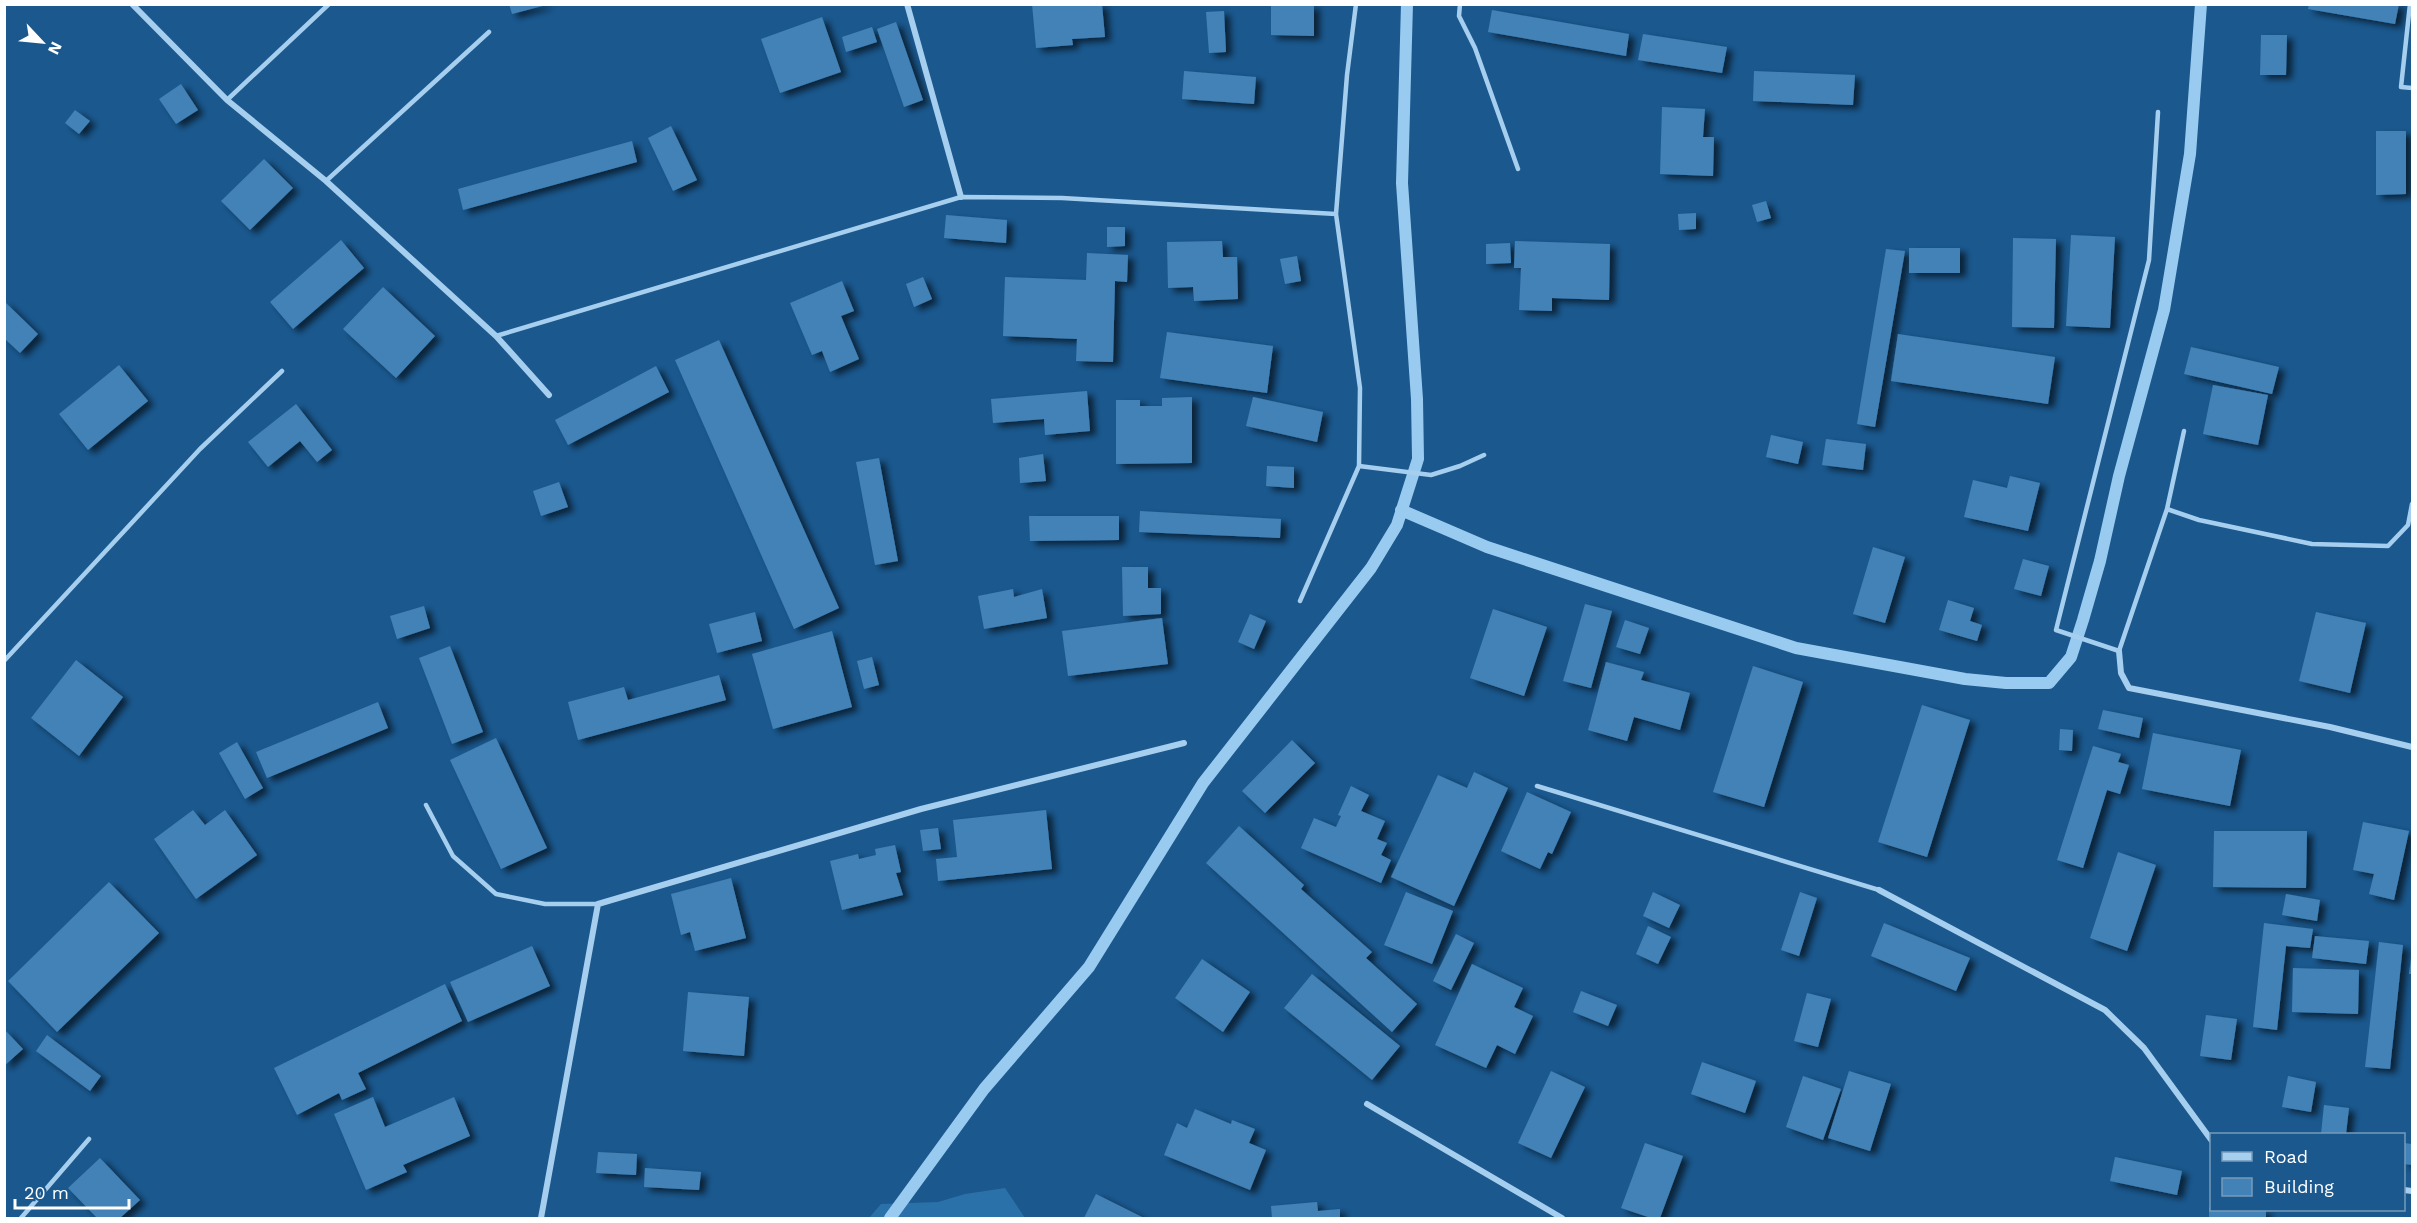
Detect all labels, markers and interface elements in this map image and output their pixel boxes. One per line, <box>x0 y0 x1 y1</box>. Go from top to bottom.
north arrow <box>12 12 72 72</box>
text: N <box>44 39 66 58</box>
legend <box>2210 1133 2405 1211</box>
text: Road <box>2264 1146 2308 1167</box>
scale bar <box>15 1172 129 1210</box>
text: Building <box>2264 1176 2334 1197</box>
text: 20 m <box>24 1182 69 1203</box>

